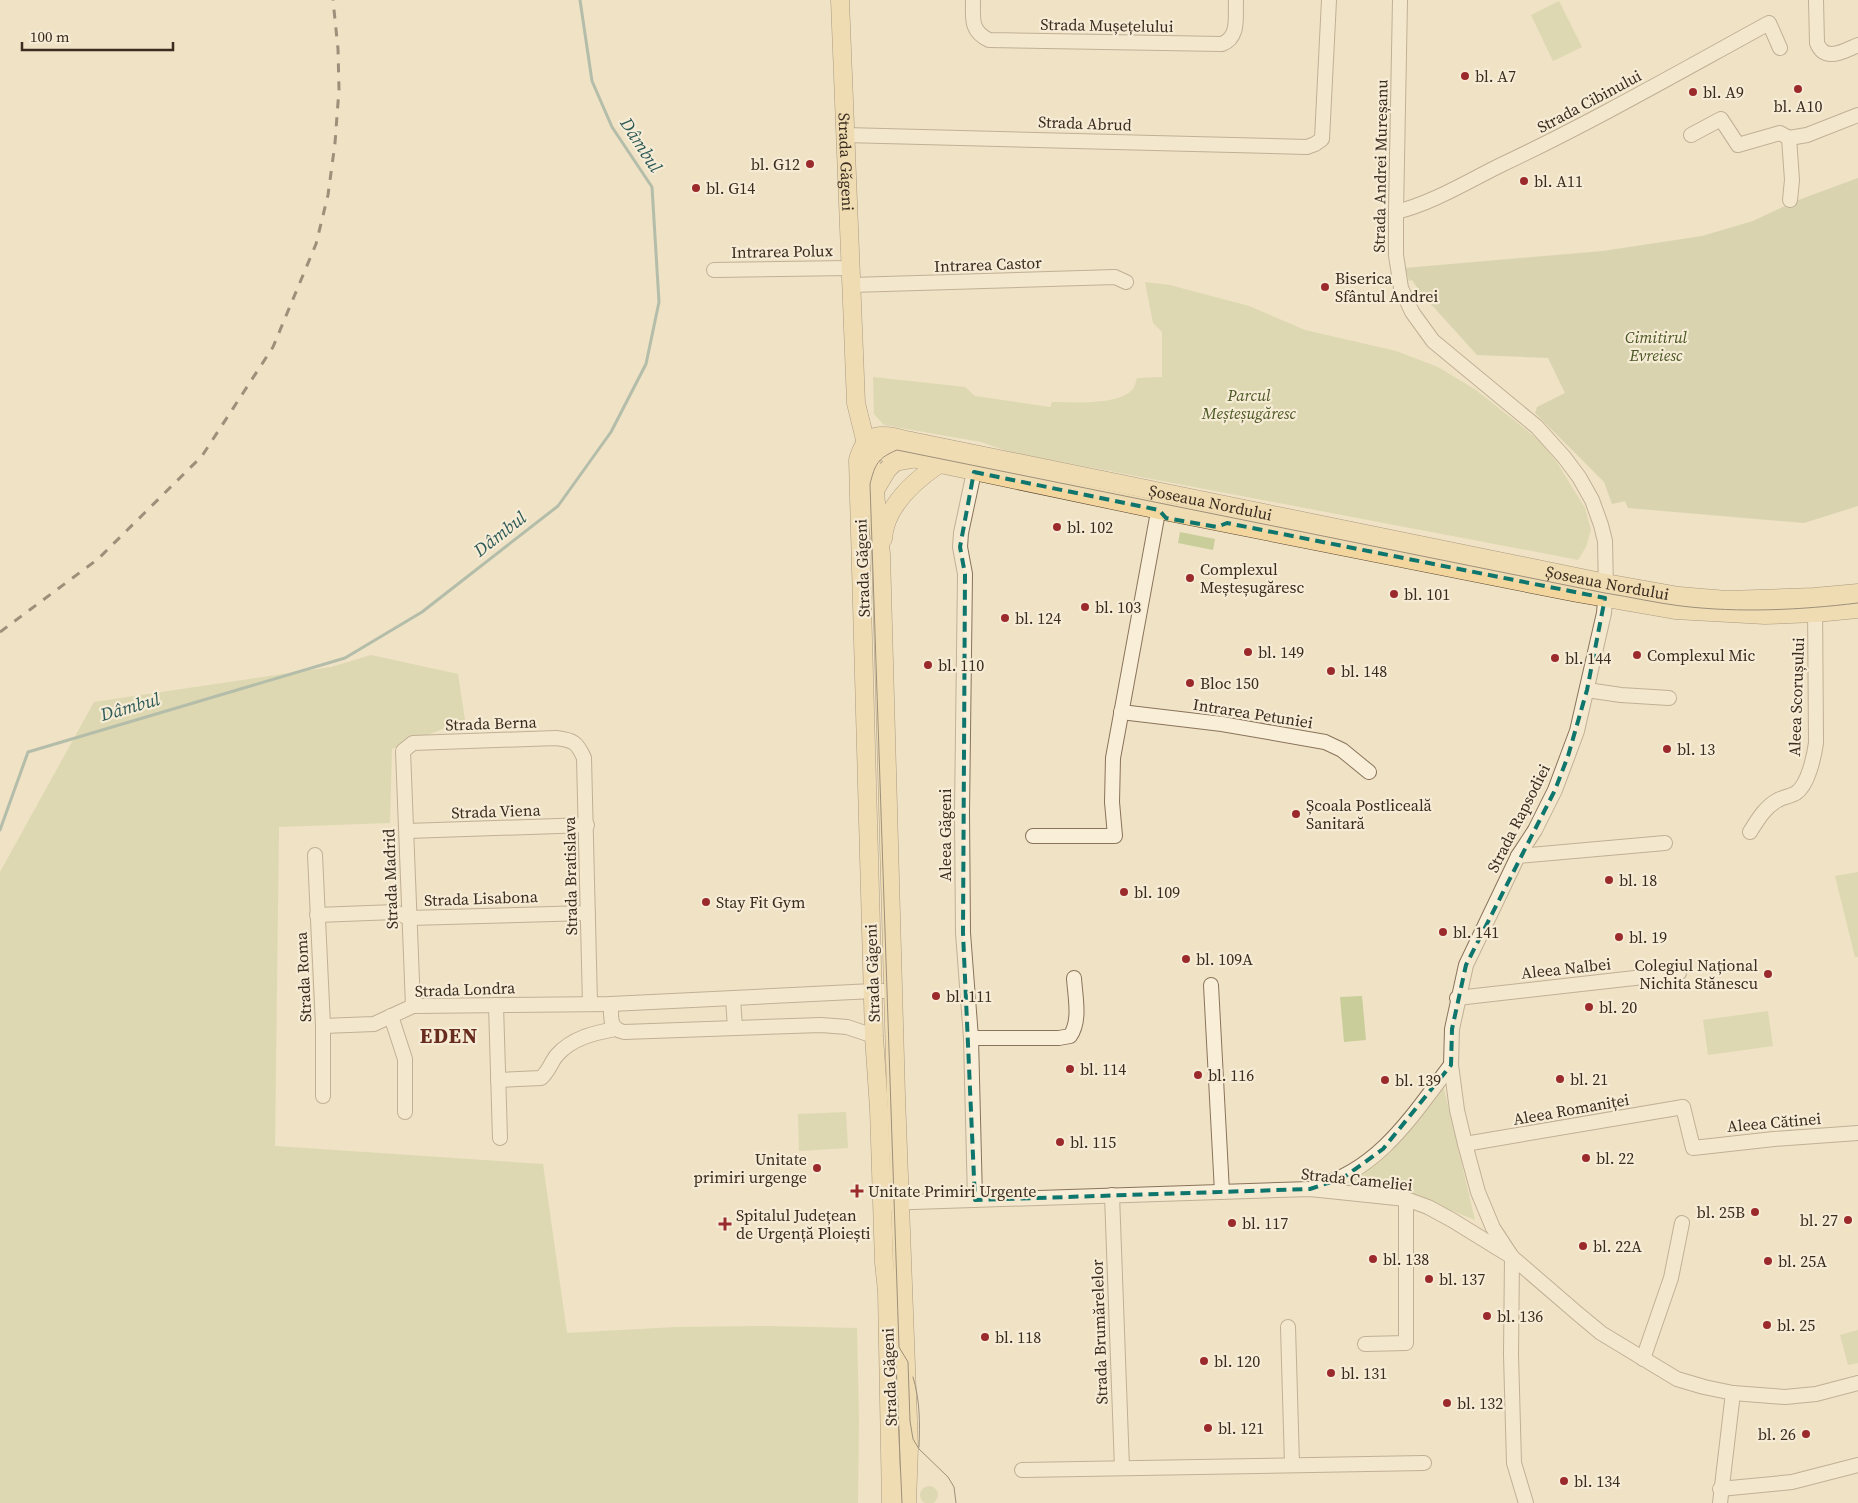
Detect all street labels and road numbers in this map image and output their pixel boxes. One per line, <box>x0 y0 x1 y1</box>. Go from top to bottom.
street label: Strada Mușețelului <box>1040 13 1174 37</box>
street label: Strada Cibinului <box>1533 64 1645 138</box>
street label: Strada Andrei Mureșanu <box>1367 79 1393 253</box>
street label: Strada Abrud <box>1038 110 1132 136</box>
street label: Strada Găgeni <box>833 112 859 212</box>
street label: Intrarea Polux <box>731 239 834 263</box>
street label: Intrarea Castor <box>934 251 1042 277</box>
street label: Șoseaua Nordului <box>1147 479 1274 526</box>
street label: Strada Găgeni <box>849 518 875 618</box>
street label: Șoseaua Nordului <box>1544 560 1671 605</box>
street label: Aleea Scorușului <box>1783 637 1809 757</box>
street label: Intrarea Petuniei <box>1191 693 1315 733</box>
street label: Strada Berna <box>445 710 538 736</box>
street label: Strada Rapsodiei <box>1481 760 1555 876</box>
street label: Aleea Găgeni <box>934 788 956 882</box>
street label: Strada Viena <box>451 798 542 824</box>
street label: Strada Bratislava <box>558 816 582 936</box>
street label: Strada Madrid <box>377 828 403 930</box>
street label: Strada Lisabona <box>424 885 539 911</box>
street label: Strada Găgeni <box>859 923 885 1023</box>
street label: Strada Roma <box>290 930 316 1023</box>
street label: Aleea Nalbei <box>1520 952 1612 984</box>
street label: Strada Londra <box>414 976 516 1002</box>
street label: Aleea Romaniței <box>1511 1088 1631 1130</box>
street label: Aleea Cătinei <box>1726 1107 1822 1137</box>
street label: Strada Cameliei <box>1300 1162 1414 1196</box>
street label: Strada Brumărelelor <box>1085 1259 1113 1405</box>
street label: Strada Găgeni <box>876 1327 902 1427</box>

